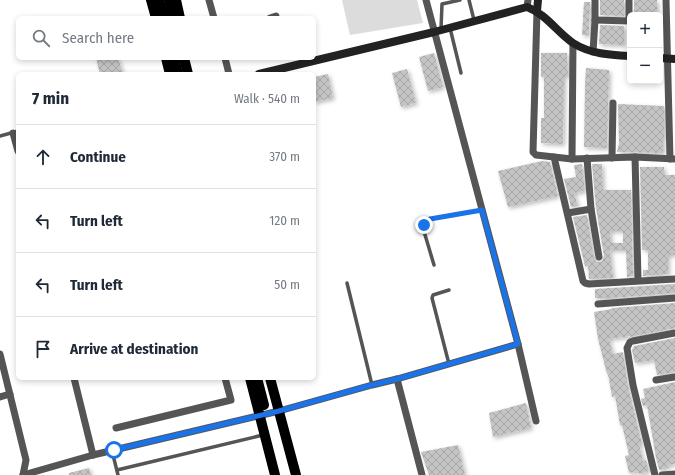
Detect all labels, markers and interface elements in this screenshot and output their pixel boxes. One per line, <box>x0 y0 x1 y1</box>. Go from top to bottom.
map controls <box>627 12 663 84</box>
button: + <box>627 12 663 48</box>
search box <box>16 16 316 60</box>
icon: search <box>30 27 52 49</box>
text: Search here <box>62 29 134 47</box>
button: − <box>627 48 663 84</box>
text: 7 min <box>32 88 69 109</box>
text: Walk · 540 m <box>234 91 300 106</box>
icon: ahead <box>32 146 54 168</box>
text: Continue <box>70 148 126 166</box>
text: 370 m <box>269 149 300 164</box>
icon: left <box>32 210 54 232</box>
text: Turn left <box>70 212 123 230</box>
text: 120 m <box>269 213 300 228</box>
route end <box>415 216 433 234</box>
icon: left <box>32 274 54 296</box>
text: Turn left <box>70 276 123 294</box>
text: 50 m <box>274 277 300 292</box>
icon: arrive <box>32 338 54 360</box>
text: Arrive at destination <box>70 340 198 358</box>
route start <box>105 441 123 459</box>

